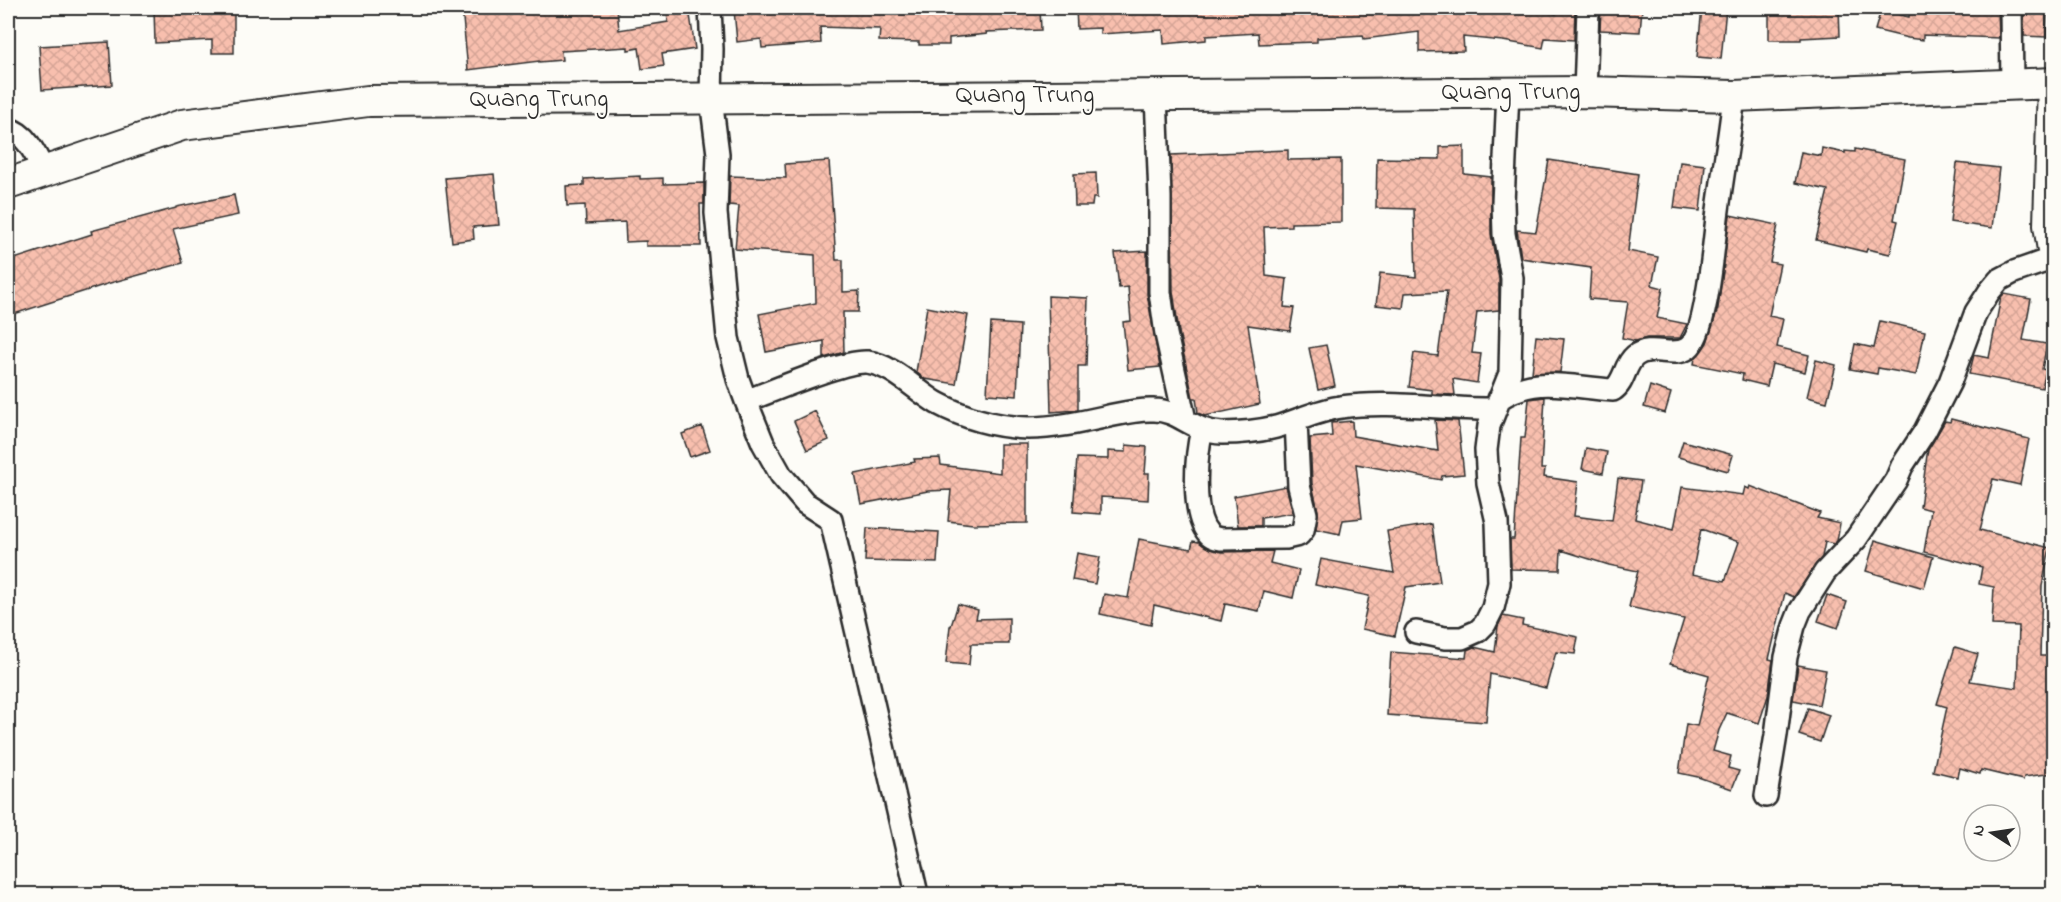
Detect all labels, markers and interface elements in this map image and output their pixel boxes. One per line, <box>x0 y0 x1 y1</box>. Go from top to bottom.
street label: Quang Trung <box>1442 74 1580 112</box>
street label: Quang Trung <box>956 77 1094 115</box>
street label: Quang Trung <box>470 81 608 119</box>
north arrow <box>1962 803 2022 863</box>
text: N <box>1966 822 1992 838</box>

